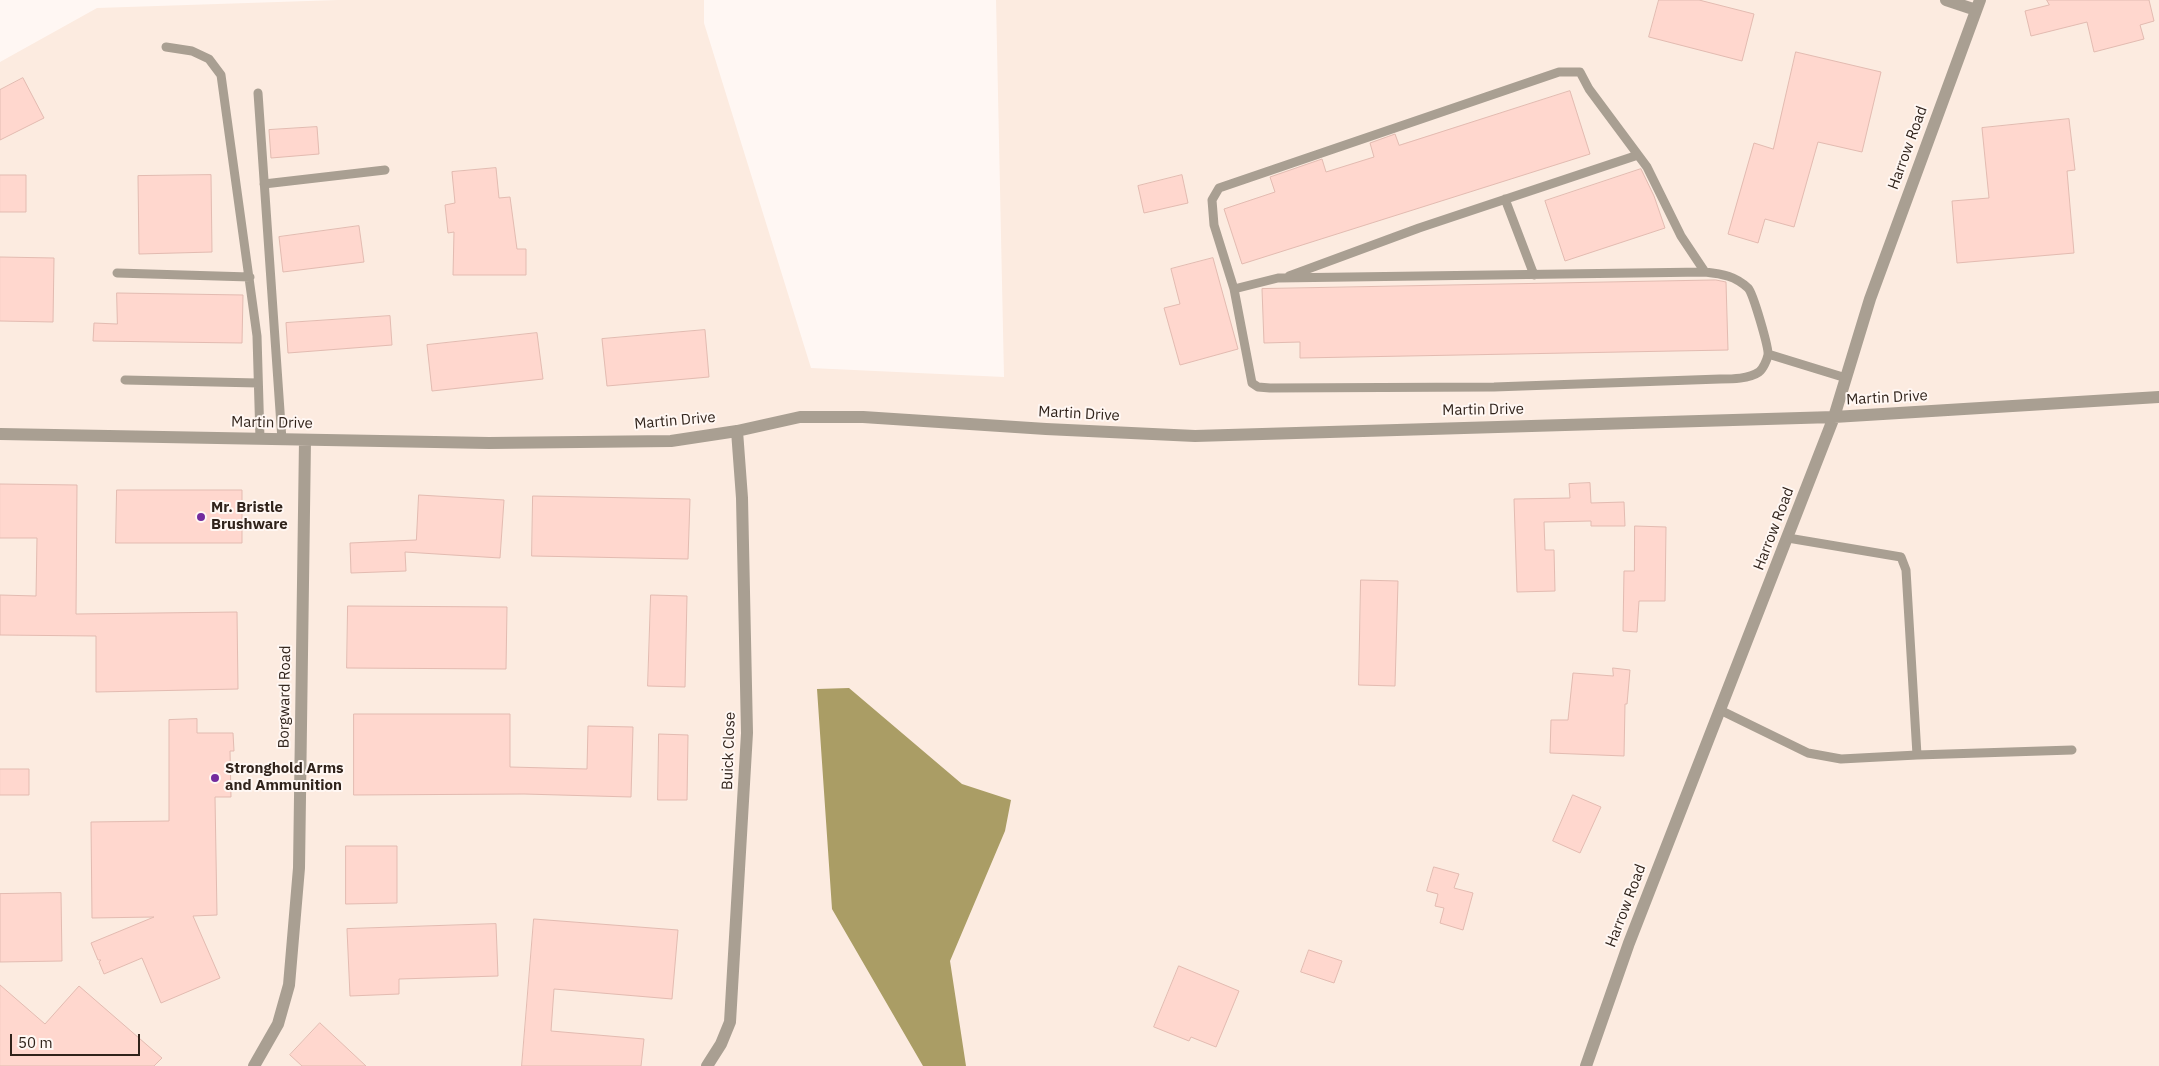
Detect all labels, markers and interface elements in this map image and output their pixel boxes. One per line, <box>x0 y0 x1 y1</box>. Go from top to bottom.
street label: Harrow Road <box>1885 104 1931 192</box>
street label: Martin Drive <box>1846 387 1928 409</box>
street label: Martin Drive <box>1442 400 1524 420</box>
street label: Martin Drive <box>1038 403 1120 425</box>
street label: Martin Drive <box>634 408 716 434</box>
street label: Martin Drive <box>231 413 313 433</box>
street label: Harrow Road <box>1750 485 1798 573</box>
place label: Mr. Bristle Brushware <box>211 499 288 534</box>
marker: Mr. Bristle Brushware <box>195 511 207 523</box>
street label: Borgward Road <box>275 645 295 749</box>
street label: Buick Close <box>719 712 739 790</box>
place label: Stronghold Arms and Ammunition <box>225 760 344 795</box>
marker: Stronghold Arms and Ammunition <box>209 772 221 784</box>
street label: Harrow Road <box>1602 862 1650 950</box>
scale bar <box>12 1024 142 1056</box>
text: 50 m <box>18 1033 53 1052</box>

